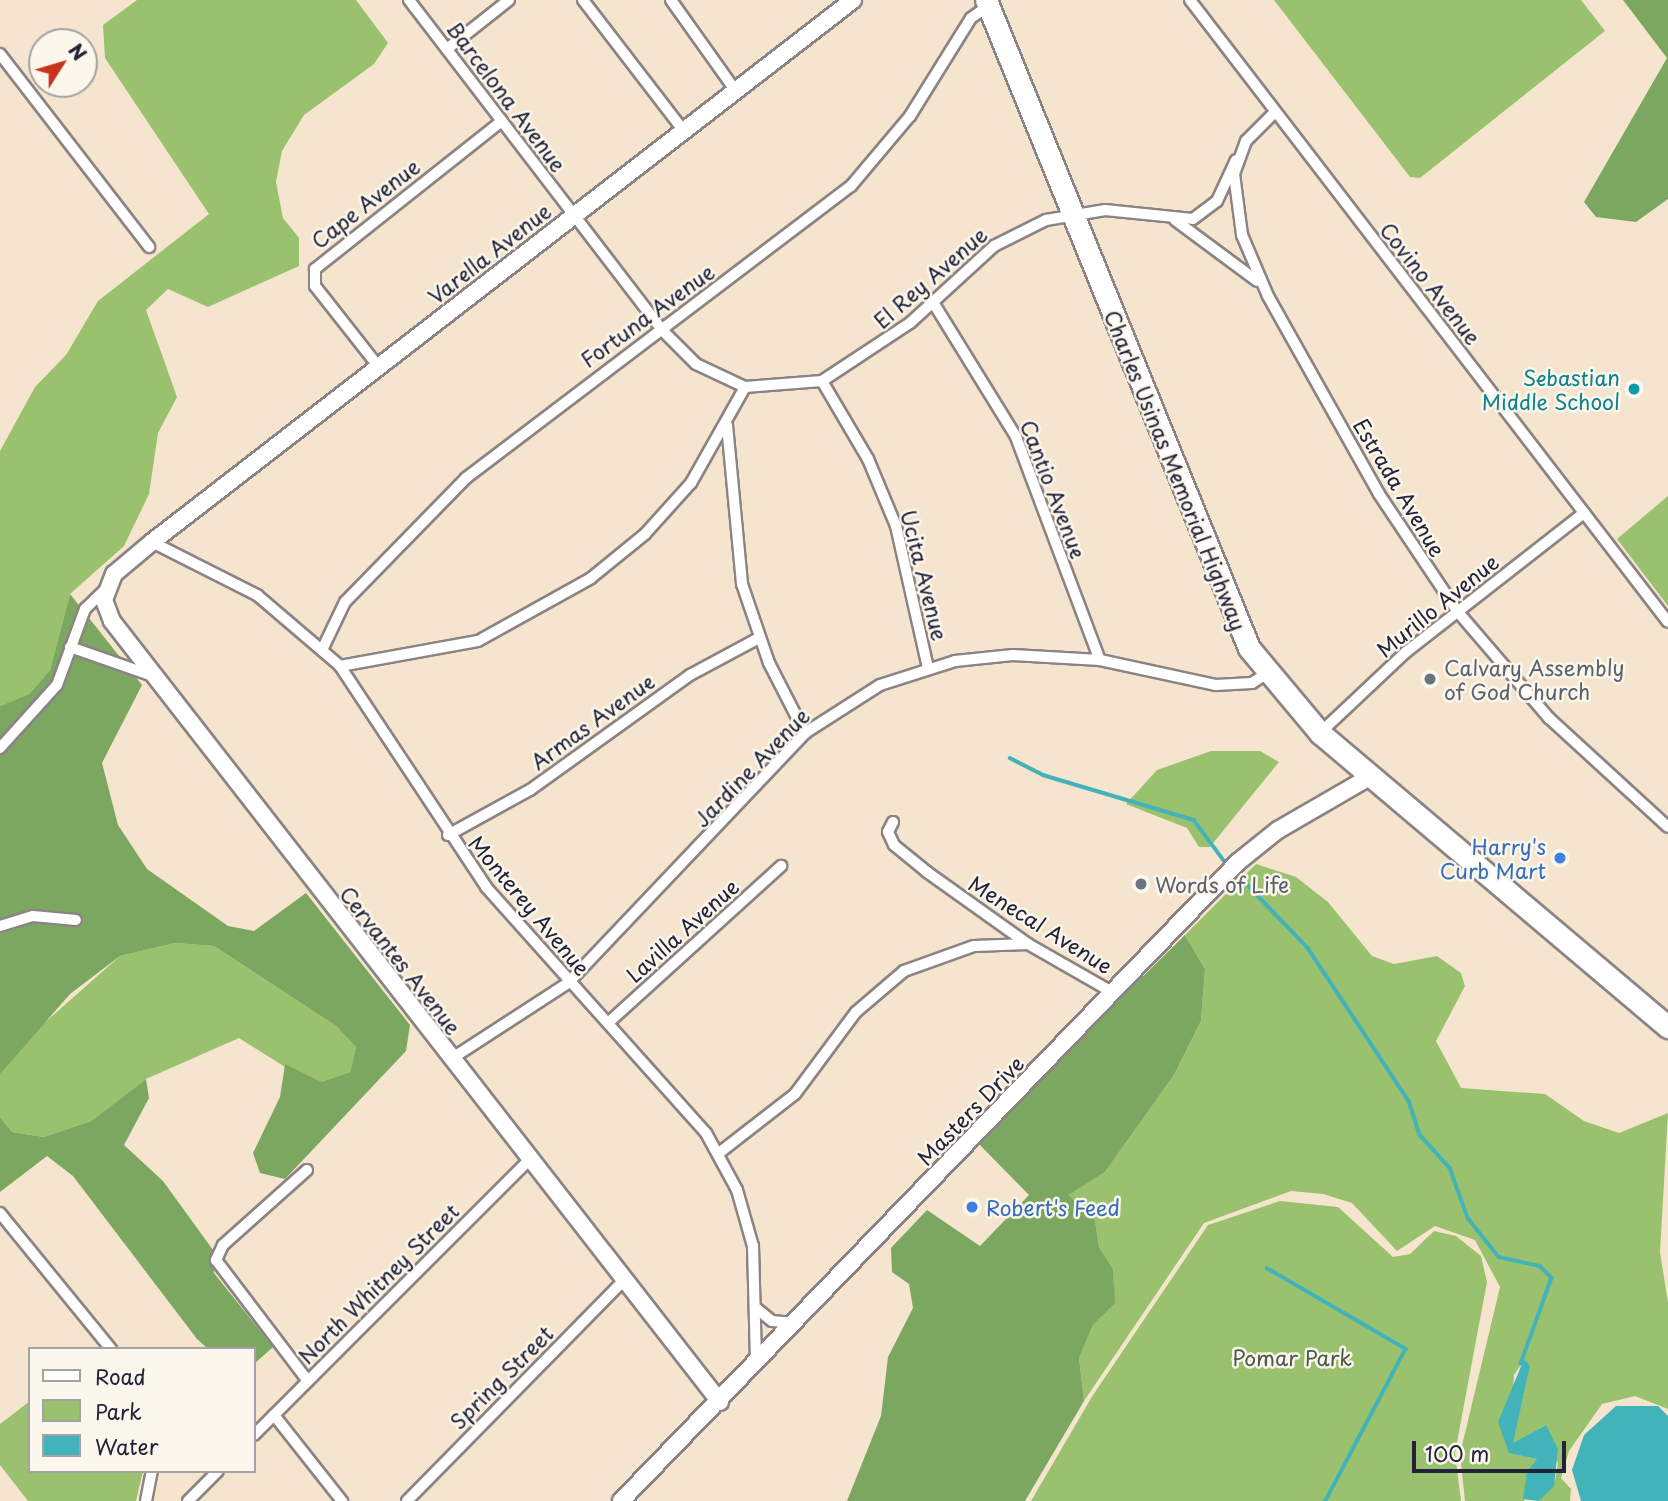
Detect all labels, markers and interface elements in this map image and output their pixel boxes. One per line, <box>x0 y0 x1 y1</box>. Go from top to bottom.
street label: Barcelona Avenue <box>442 16 572 176</box>
north arrow <box>28 28 98 98</box>
text: N <box>62 37 94 66</box>
street label: Cape Avenue <box>306 153 424 253</box>
street label: Varella Avenue <box>423 197 555 309</box>
street label: Covino Avenue <box>1376 217 1486 349</box>
street label: El Rey Avenue <box>868 221 992 333</box>
street label: Fortuna Avenue <box>576 258 718 372</box>
street label: Charles Usinas Memorial Highway <box>1099 303 1253 637</box>
place label: Sebastian Middle School <box>1480 364 1620 414</box>
marker: Sebastian Middle School <box>1626 381 1642 397</box>
street label: Estrada Avenue <box>1349 413 1451 561</box>
street label: Cantio Avenue <box>1016 416 1092 562</box>
street label: Ucita Avenue <box>897 507 953 643</box>
street label: Murillo Avenue <box>1371 548 1503 662</box>
place label: Calvary Assembly of God Church <box>1444 654 1626 704</box>
street label: Armas Avenue <box>526 668 658 774</box>
marker: Calvary Assembly of God Church <box>1422 671 1438 687</box>
street label: Jardine Avenue <box>688 702 814 832</box>
street label: Monterey Avenue <box>464 830 596 980</box>
place label: Harry's Curb Mart <box>1440 833 1546 883</box>
marker: Harry's Curb Mart <box>1552 850 1568 866</box>
street label: Menecal Avenue <box>965 870 1117 978</box>
place label: Words of Life <box>1155 871 1288 897</box>
street label: Lavilla Avenue <box>621 873 743 987</box>
marker: Words of Life <box>1133 876 1149 892</box>
street label: Cervantes Avenue <box>335 881 467 1039</box>
street label: Masters Drive <box>912 1050 1028 1170</box>
place label: Robert's Feed <box>986 1194 1121 1220</box>
street label: North Whitney Street <box>292 1197 464 1369</box>
marker: Robert's Feed <box>964 1199 980 1215</box>
street label: Spring Street <box>445 1321 557 1433</box>
park label: Pomar Park <box>1232 1344 1352 1370</box>
legend <box>28 1347 256 1473</box>
text: Road <box>95 1360 146 1392</box>
text: Park <box>95 1395 142 1427</box>
scale bar <box>1416 1428 1570 1472</box>
text: Water <box>95 1430 158 1462</box>
text: 100 m <box>1425 1437 1489 1469</box>

